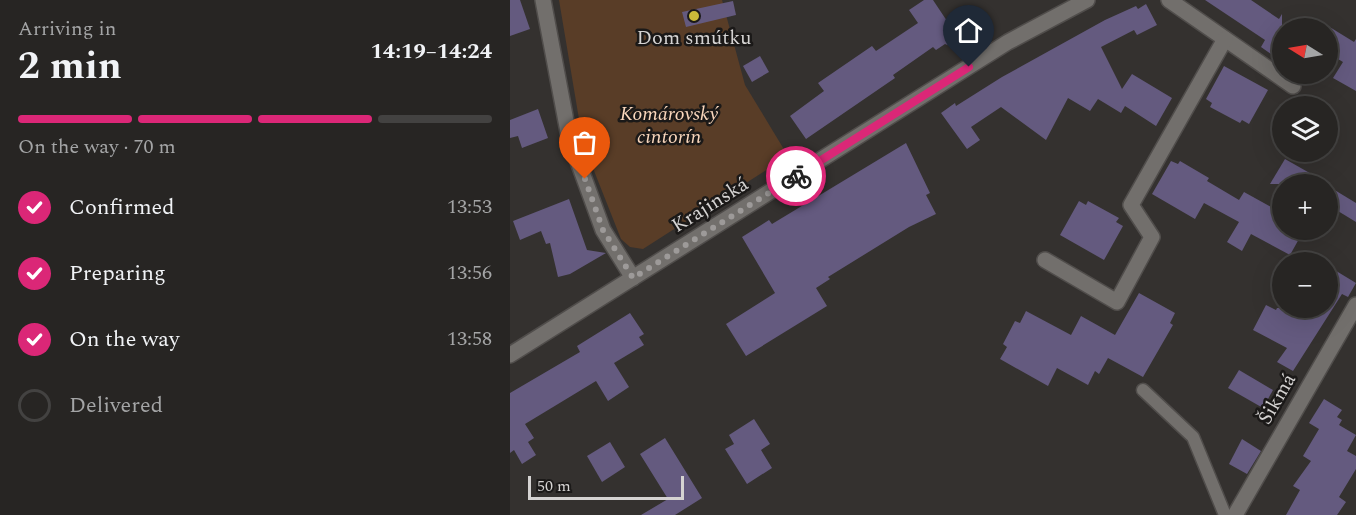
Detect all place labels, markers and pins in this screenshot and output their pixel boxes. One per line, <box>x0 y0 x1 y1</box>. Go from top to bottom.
pin <box>943 5 994 67</box>
marker: Dom smútku <box>687 9 701 23</box>
place label: Dom smútku <box>637 23 751 53</box>
pin <box>559 117 610 179</box>

